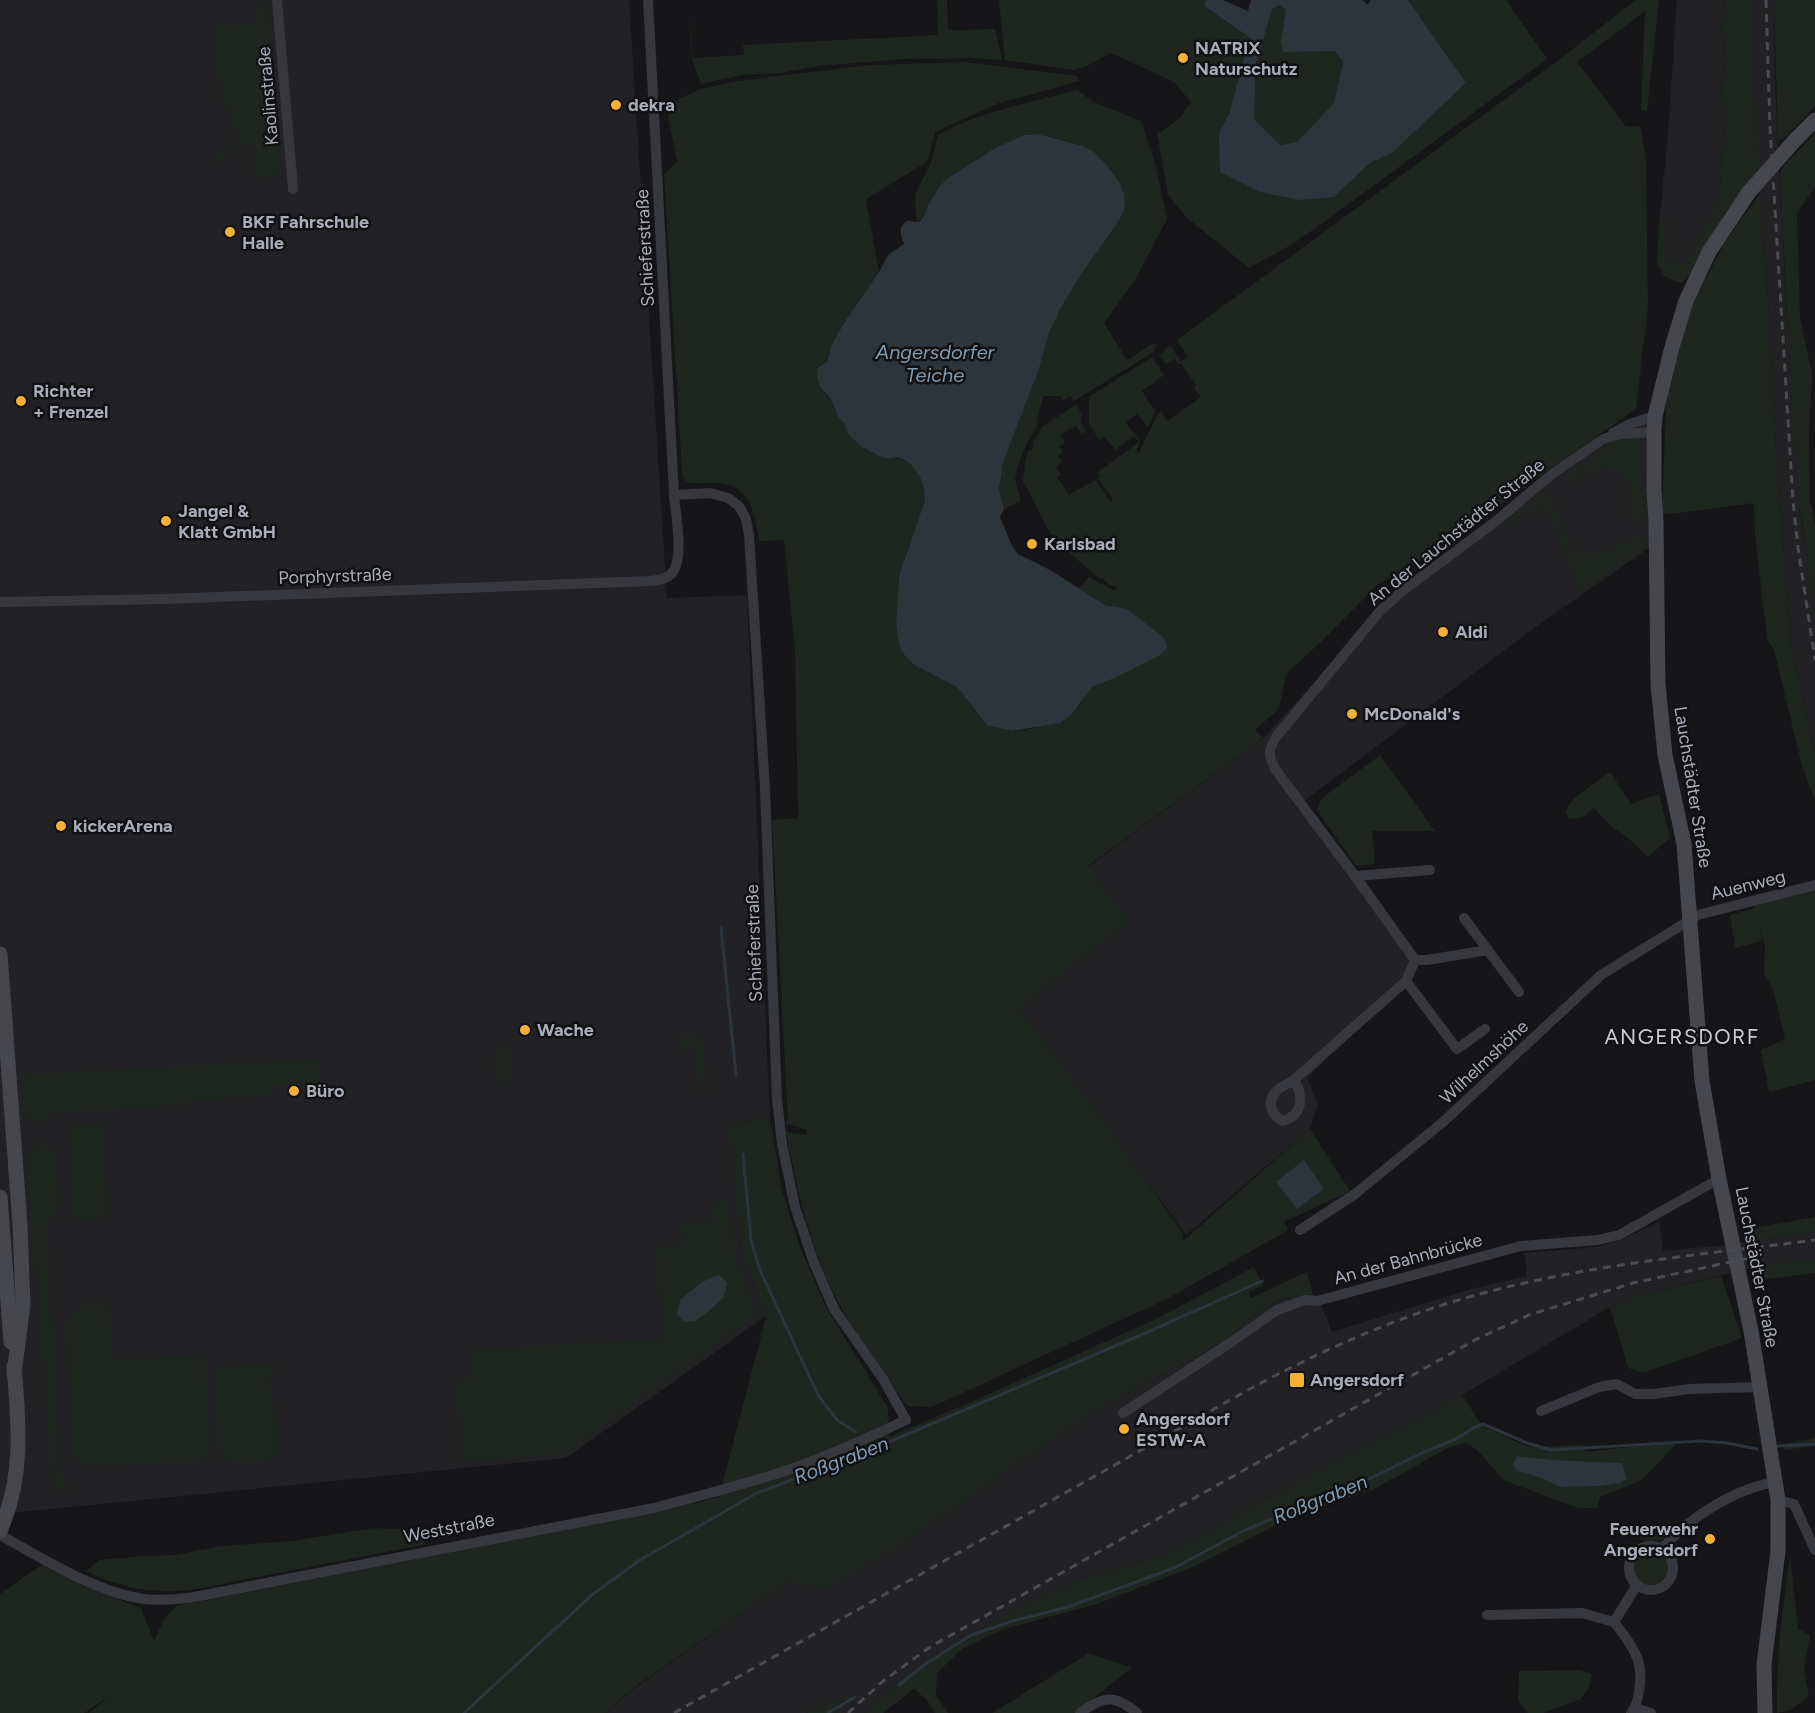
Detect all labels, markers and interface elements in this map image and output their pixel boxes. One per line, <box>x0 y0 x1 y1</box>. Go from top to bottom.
place label: NATRIX Naturschutz <box>1195 37 1298 80</box>
street label: Kaolinstraße <box>253 46 283 146</box>
marker: NATRIX Naturschutz <box>1176 51 1190 65</box>
place label: dekra <box>628 94 675 116</box>
marker: dekra <box>609 98 623 112</box>
street label: Schieferstraße <box>631 188 659 307</box>
place label: BKF Fahrschule Halle <box>242 211 369 254</box>
marker: BKF Fahrschule Halle <box>223 225 237 239</box>
water label: Angersdorfer Teiche <box>875 340 996 387</box>
place label: Richter + Frenzel <box>33 380 108 423</box>
marker: Richter + Frenzel <box>14 394 28 408</box>
street label: An der Lauchstädter Straße <box>1363 454 1549 610</box>
place label: Jangel & Klatt GmbH <box>178 500 276 543</box>
marker: Jangel & Klatt GmbH <box>159 514 173 528</box>
place label: Karlsbad <box>1044 533 1116 555</box>
marker: Karlsbad <box>1025 537 1039 551</box>
street label: Porphyrstraße <box>278 563 392 589</box>
place label: Aldi <box>1455 621 1488 643</box>
marker: Aldi <box>1436 625 1450 639</box>
place label: McDonald's <box>1364 703 1461 725</box>
street label: Lauchstädter Straße <box>1669 705 1717 870</box>
marker: McDonald's <box>1345 707 1359 721</box>
place label: kickerArena <box>73 815 173 837</box>
marker: kickerArena <box>54 819 68 833</box>
street label: Auenweg <box>1708 865 1788 905</box>
street label: Schieferstraße <box>741 884 767 1002</box>
street label: Wilhelmshöhe <box>1435 1015 1533 1109</box>
place label: Wache <box>537 1019 594 1041</box>
marker: Wache <box>518 1023 532 1037</box>
district label: ANGERSDORF <box>1604 1024 1760 1049</box>
place label: Büro <box>306 1080 345 1102</box>
marker: Büro <box>287 1084 301 1098</box>
street label: Lauchstädter Straße <box>1731 1185 1783 1350</box>
street label: An der Bahnbrücke <box>1331 1229 1485 1289</box>
place label: Angersdorf <box>1310 1369 1405 1391</box>
marker: Angersdorf <box>1288 1371 1306 1389</box>
place label: Angersdorf ESTW-A <box>1136 1408 1231 1451</box>
marker: Angersdorf ESTW-A <box>1117 1422 1131 1436</box>
water label: Roßgraben <box>790 1431 892 1489</box>
water label: Roßgraben <box>1269 1469 1371 1529</box>
street label: Weststraße <box>402 1508 496 1548</box>
place label: Feuerwehr Angersdorf <box>1604 1518 1699 1561</box>
marker: Feuerwehr Angersdorf <box>1703 1532 1717 1546</box>

